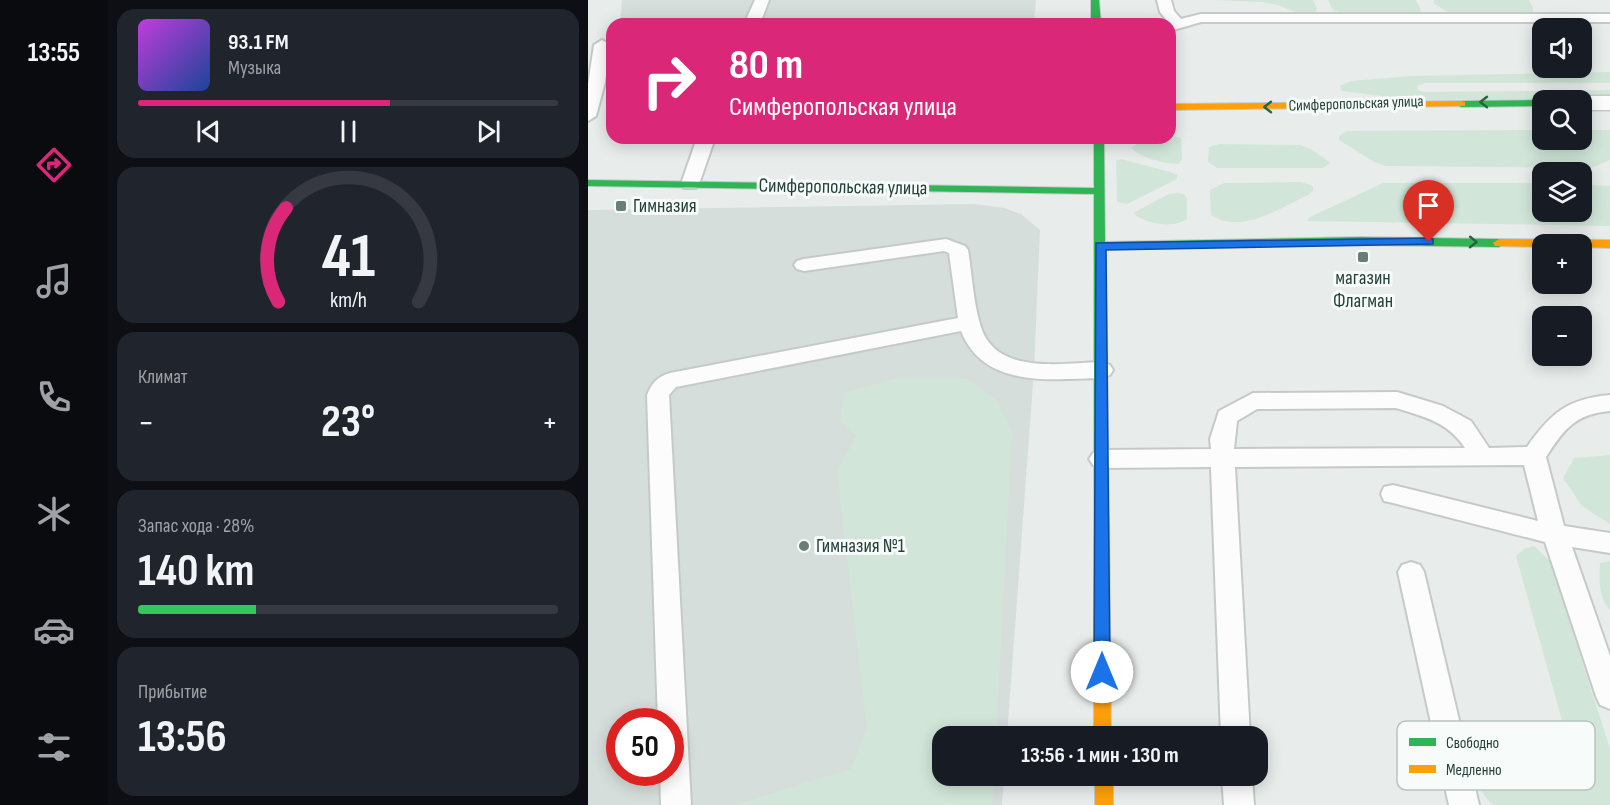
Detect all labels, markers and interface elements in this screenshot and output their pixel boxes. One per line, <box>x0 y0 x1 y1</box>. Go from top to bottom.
map controls <box>1532 18 1592 366</box>
button: sound <box>1532 18 1592 78</box>
text: 93.1 FM <box>228 29 289 56</box>
text: 13:55 <box>28 37 80 69</box>
text: 80 m <box>729 40 803 91</box>
icon: right <box>630 42 708 120</box>
text: Музыка <box>228 56 281 80</box>
button: search <box>1532 90 1592 150</box>
text: Симферопольская улица <box>729 91 957 123</box>
street label: Симферопольская улица <box>1288 92 1424 116</box>
one-way arrow <box>1479 96 1488 108</box>
one-way arrow <box>1263 101 1272 113</box>
icon: previous <box>192 115 225 148</box>
icon: pause <box>332 115 365 148</box>
icon: next <box>472 115 505 148</box>
icon: directions <box>33 144 75 186</box>
button: layers <box>1532 162 1592 222</box>
street label: Симферопольская улица <box>758 174 928 200</box>
pin <box>1403 180 1454 242</box>
icon: arrive <box>1412 189 1445 222</box>
place label: Гимназия <box>633 194 697 218</box>
marker: Гимназия <box>614 199 628 213</box>
text: 41 <box>321 220 375 295</box>
button: + <box>1532 234 1592 294</box>
one-way arrow <box>1469 236 1478 248</box>
marker: магазин Флагман <box>1356 250 1370 264</box>
icon: music <box>33 260 75 302</box>
place label: магазин Флагман <box>1333 266 1393 313</box>
text: km/h <box>329 288 367 313</box>
button: − <box>1532 306 1592 366</box>
text: Климат <box>138 365 188 389</box>
icon: phone <box>33 376 75 418</box>
text: 23° <box>321 395 375 450</box>
text: − <box>138 403 154 443</box>
text: + <box>542 403 558 443</box>
icon: climate <box>33 493 75 535</box>
text: Запас хода · 28% <box>138 514 255 538</box>
place label: Гимназия №1 <box>816 534 905 558</box>
marker: Гимназия №1 <box>797 539 811 553</box>
text: 140 km <box>138 544 254 599</box>
icon: car <box>33 609 75 651</box>
position arrow <box>1070 640 1134 704</box>
text: Прибытие <box>138 680 207 704</box>
speed limit sign: 50 <box>606 708 684 786</box>
text: 13:56 <box>138 710 227 765</box>
legend <box>1397 721 1595 790</box>
icon: filters <box>33 726 75 768</box>
text: Свободно <box>1446 734 1499 753</box>
text: 13:56 · 1 мин · 130 m <box>1021 742 1179 769</box>
text: Медленно <box>1446 761 1502 780</box>

